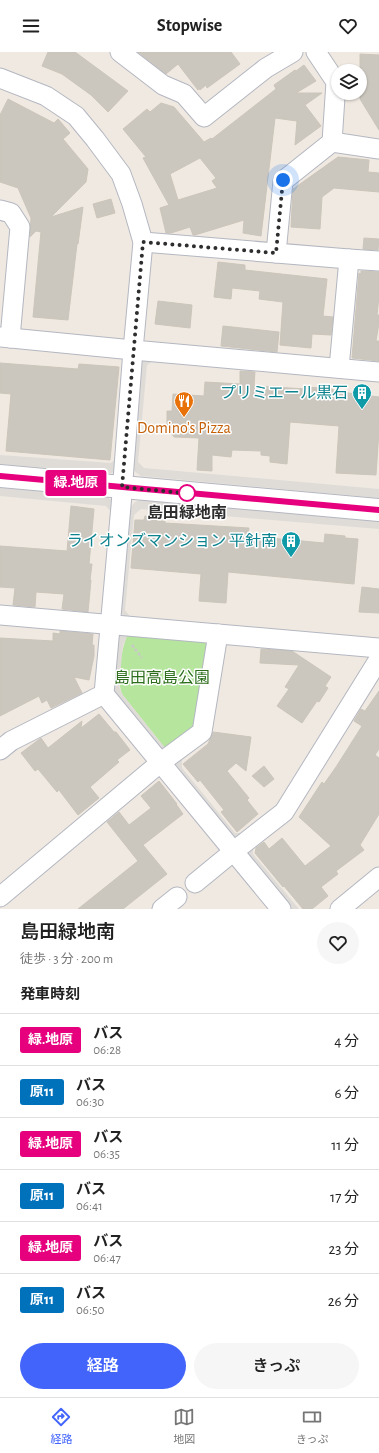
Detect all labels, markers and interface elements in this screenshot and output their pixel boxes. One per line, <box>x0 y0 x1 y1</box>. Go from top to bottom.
icon: menu <box>20 15 42 37</box>
icon: heart <box>337 15 359 37</box>
text: Stopwise <box>157 17 222 35</box>
map controls <box>331 64 367 100</box>
button: layers <box>331 64 367 100</box>
your location <box>273 170 293 190</box>
building icon: プリミエール黒石 <box>351 382 373 410</box>
place label: プリミエール黒石 <box>220 385 348 401</box>
restaurant icon: Domino's Pizza <box>173 390 195 418</box>
place label: Domino's Pizza <box>137 420 231 436</box>
line badge: 緑.地原 <box>48 470 104 496</box>
text: 緑.地原 <box>53 476 99 490</box>
marker: 島田緑地南 <box>178 484 196 502</box>
place label: 島田緑地南 <box>147 504 227 521</box>
building icon: ライオンズマンション 平針南 <box>280 530 302 558</box>
place label: ライオンズマンション 平針南 <box>67 532 277 549</box>
park label: 島田高島公園 <box>114 669 210 686</box>
button: heart <box>317 922 359 964</box>
text: 島田緑地南 <box>20 923 115 942</box>
text: 徒歩 · 3 分 · 200 m <box>20 953 113 966</box>
text: 発車時刻 <box>20 987 80 1002</box>
text: バス <box>93 1026 123 1041</box>
text: 緑.地原 <box>28 1033 73 1047</box>
text: 4 分 <box>334 1034 359 1049</box>
text: 06:28 <box>93 1044 121 1057</box>
text: バス <box>76 1078 106 1093</box>
text: 原11 <box>30 1085 54 1099</box>
text: 6 分 <box>334 1086 359 1101</box>
text: 06:30 <box>76 1096 104 1109</box>
text: バス <box>93 1130 123 1145</box>
text: 緑.地原 <box>28 1137 73 1151</box>
text: 11 分 <box>331 1138 359 1153</box>
text: 06:35 <box>93 1148 120 1161</box>
text: バス <box>76 1182 106 1197</box>
text: 原11 <box>30 1189 54 1203</box>
text: 17 分 <box>330 1190 359 1205</box>
text: 06:41 <box>76 1200 103 1213</box>
text: バス <box>93 1234 123 1249</box>
text: 緑.地原 <box>28 1241 73 1255</box>
text: 23 分 <box>329 1242 359 1257</box>
text: 06:47 <box>93 1252 121 1265</box>
text: バス <box>76 1286 106 1301</box>
text: 原11 <box>30 1293 54 1307</box>
text: 26 分 <box>328 1294 359 1309</box>
text: 06:50 <box>76 1304 104 1317</box>
button: 経路 <box>20 1343 186 1389</box>
button: きっぷ <box>194 1343 359 1389</box>
tab: 経路 <box>50 1406 72 1446</box>
tab: 地図 <box>173 1406 195 1446</box>
tab: きっぷ <box>296 1406 329 1446</box>

